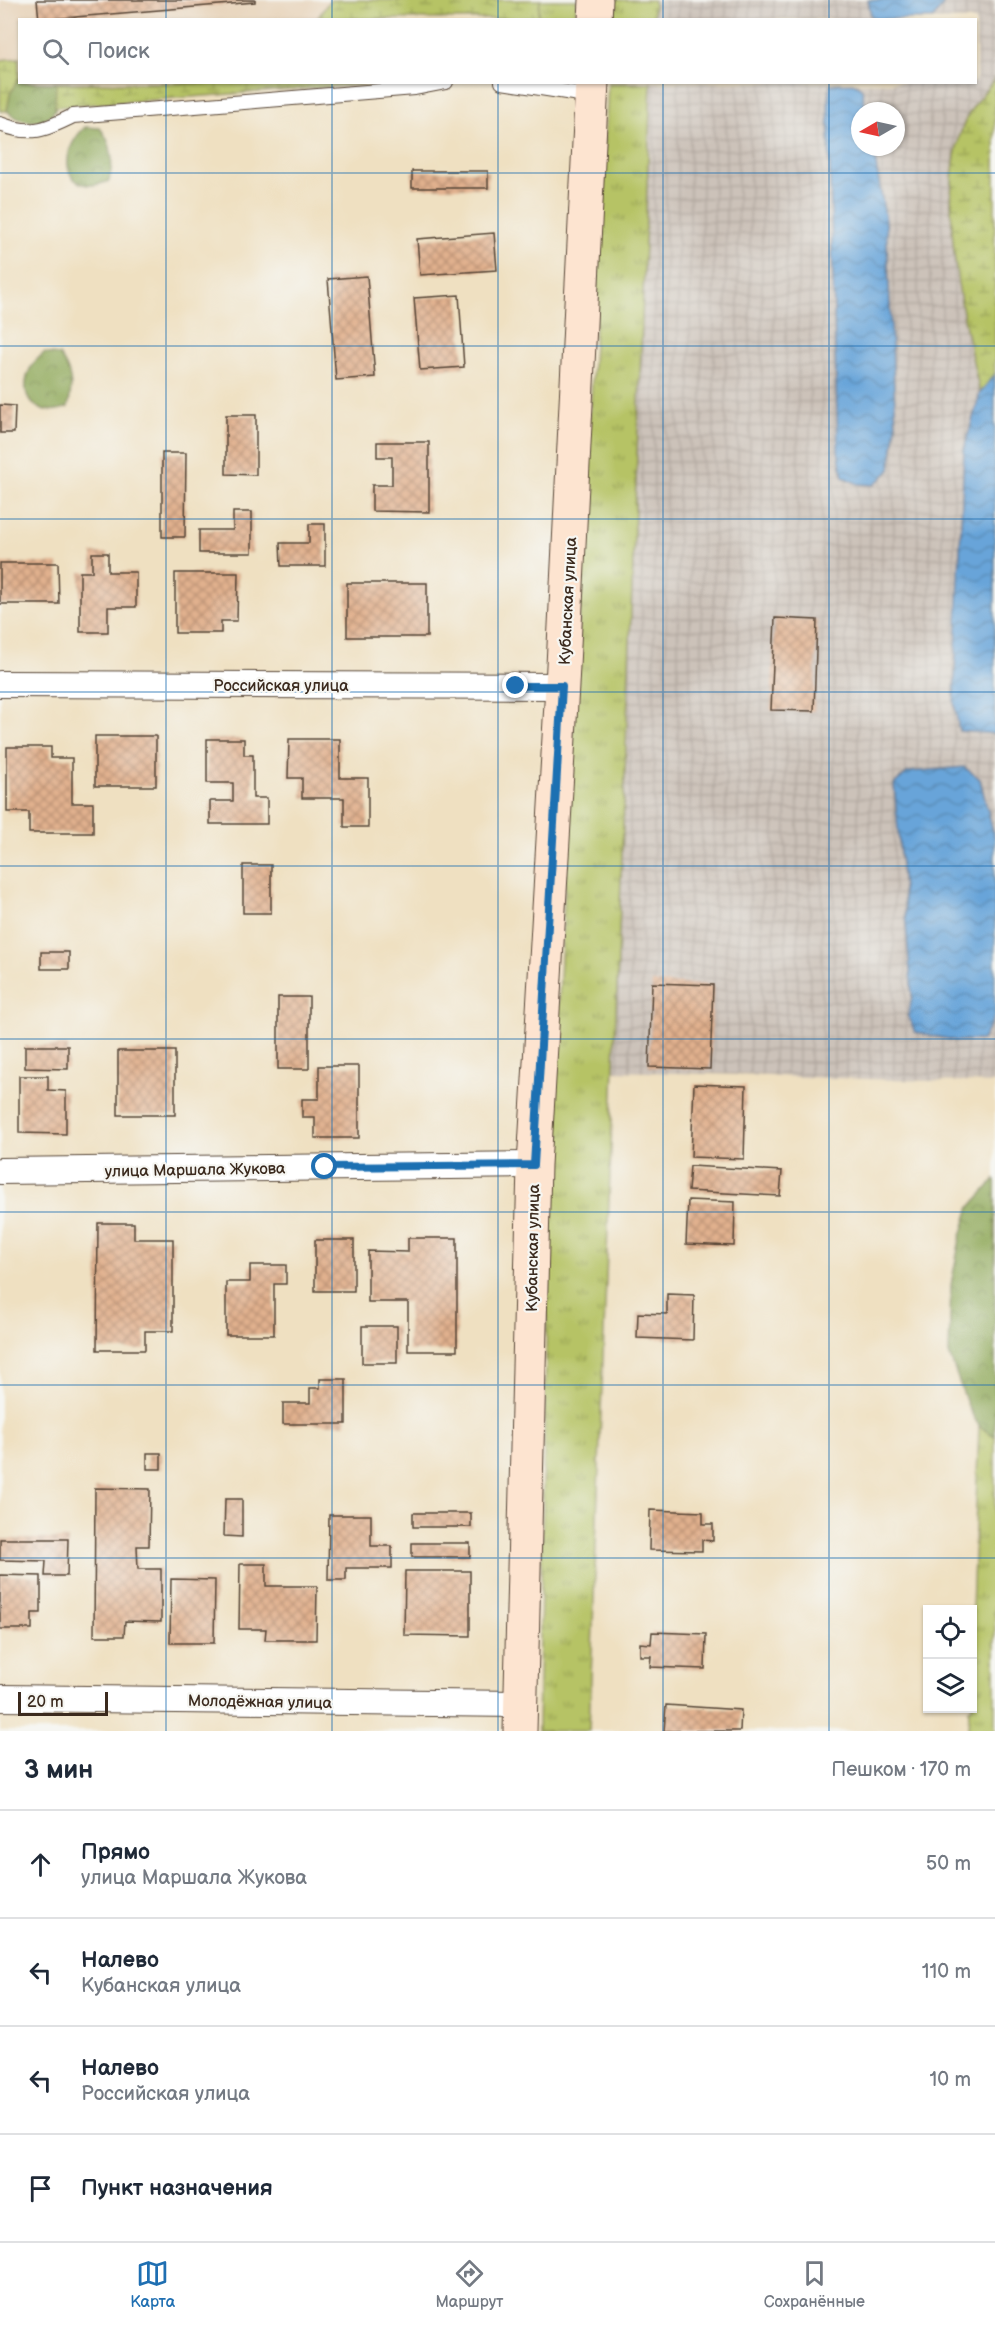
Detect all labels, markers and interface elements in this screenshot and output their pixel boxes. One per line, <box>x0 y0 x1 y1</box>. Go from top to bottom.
search box <box>18 18 977 84</box>
icon: search <box>39 35 72 68</box>
text: Поиск <box>87 38 150 65</box>
north arrow <box>851 102 905 156</box>
street label: Кубанская улица <box>556 536 581 665</box>
route end <box>502 672 528 698</box>
street label: Российская улица <box>213 677 349 696</box>
route start <box>311 1153 337 1179</box>
street label: улица Маршала Жукова <box>104 1159 286 1182</box>
street label: Кубанская улица <box>523 1183 544 1312</box>
map controls <box>923 1605 977 1713</box>
button: locate <box>923 1605 977 1659</box>
button: layers <box>923 1659 977 1713</box>
scale bar <box>18 1689 108 1716</box>
street label: Молодёжная улица <box>188 1692 333 1713</box>
text: 20 m <box>27 1693 63 1712</box>
text: 3 мин <box>24 1755 93 1786</box>
text: Пешком · 170 m <box>831 1758 971 1782</box>
text: Прямо <box>81 1839 150 1866</box>
icon: ahead <box>24 1848 57 1881</box>
text: 50 m <box>926 1852 971 1876</box>
text: улица Маршала Жукова <box>81 1866 307 1890</box>
text: Налево <box>81 1947 159 1974</box>
icon: left <box>24 1956 57 1989</box>
text: 110 m <box>922 1960 971 1984</box>
text: Кубанская улица <box>81 1974 241 1998</box>
text: Налево <box>81 2055 159 2082</box>
icon: left <box>24 2064 57 2097</box>
text: 10 m <box>930 2068 971 2092</box>
text: Российская улица <box>81 2082 250 2106</box>
icon: arrive <box>24 2172 57 2205</box>
text: Пункт назначения <box>81 2175 273 2202</box>
tab: Карта <box>130 2257 175 2312</box>
tab: Маршрут <box>435 2257 504 2312</box>
tab: Сохранённые <box>764 2257 865 2312</box>

